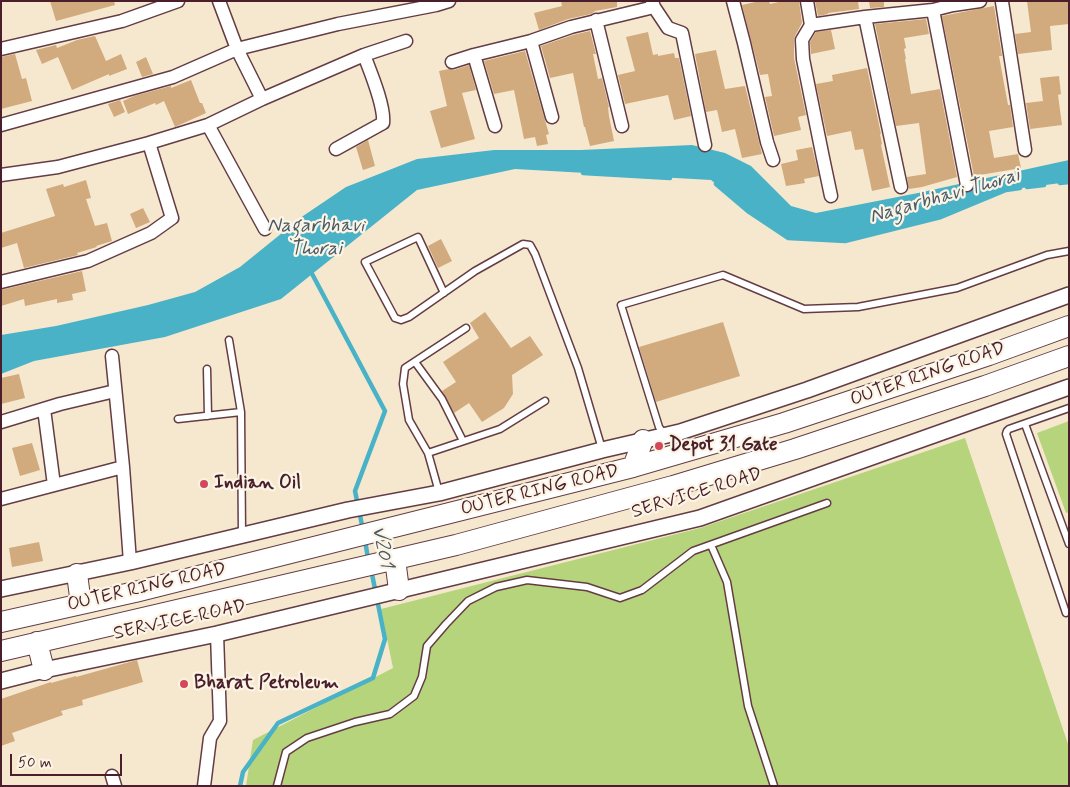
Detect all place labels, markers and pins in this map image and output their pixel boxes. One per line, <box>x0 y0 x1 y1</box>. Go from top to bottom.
place label: Depot 31 Gate <box>669 435 778 457</box>
marker: Depot 31 Gate <box>653 440 665 452</box>
place label: Indian Oil <box>214 473 301 495</box>
marker: Indian Oil <box>198 478 210 490</box>
place label: Bharat Petroleum <box>194 673 339 695</box>
marker: Bharat Petroleum <box>178 678 190 690</box>

